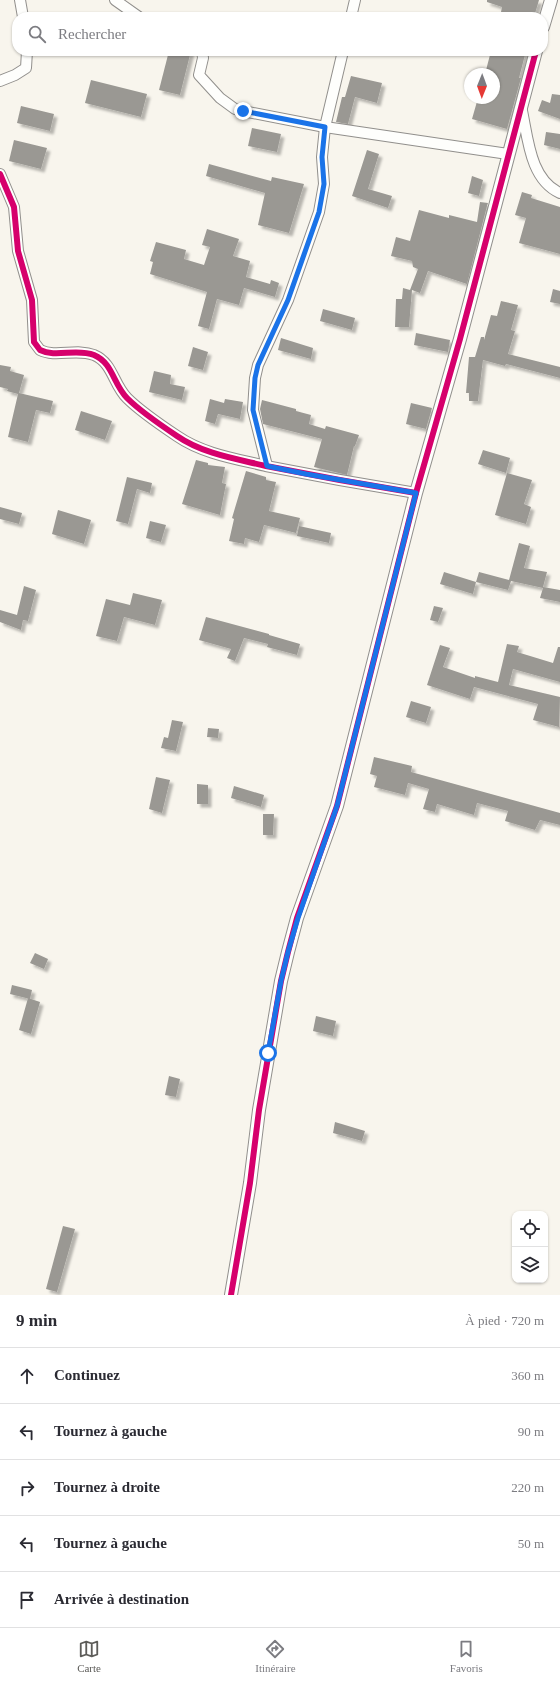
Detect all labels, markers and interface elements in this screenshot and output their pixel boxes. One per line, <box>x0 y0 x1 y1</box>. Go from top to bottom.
search box <box>12 12 548 56</box>
icon: search <box>26 23 48 45</box>
text: Rechercher <box>58 26 126 42</box>
north arrow <box>464 68 500 104</box>
route end <box>234 102 252 120</box>
route start <box>259 1044 277 1062</box>
map controls <box>512 1211 548 1283</box>
button: locate <box>512 1211 548 1247</box>
button: layers <box>512 1247 548 1283</box>
text: 9 min <box>16 1311 57 1330</box>
text: À pied · 720 m <box>465 1313 544 1328</box>
icon: ahead <box>16 1365 38 1387</box>
text: Continuez <box>54 1367 120 1383</box>
text: 360 m <box>511 1368 544 1383</box>
icon: left <box>16 1421 38 1443</box>
text: Tournez à gauche <box>54 1423 167 1439</box>
text: 90 m <box>518 1424 544 1439</box>
icon: right <box>16 1477 38 1499</box>
text: Tournez à droite <box>54 1479 160 1495</box>
text: 220 m <box>511 1480 544 1495</box>
icon: left <box>16 1533 38 1555</box>
text: Tournez à gauche <box>54 1535 167 1551</box>
text: 50 m <box>518 1536 544 1551</box>
icon: arrive <box>16 1589 38 1611</box>
text: Arrivée à destination <box>54 1591 189 1607</box>
tab: Carte <box>77 1638 101 1674</box>
tab: Itinéraire <box>255 1638 296 1674</box>
tab: Favoris <box>450 1638 483 1674</box>

